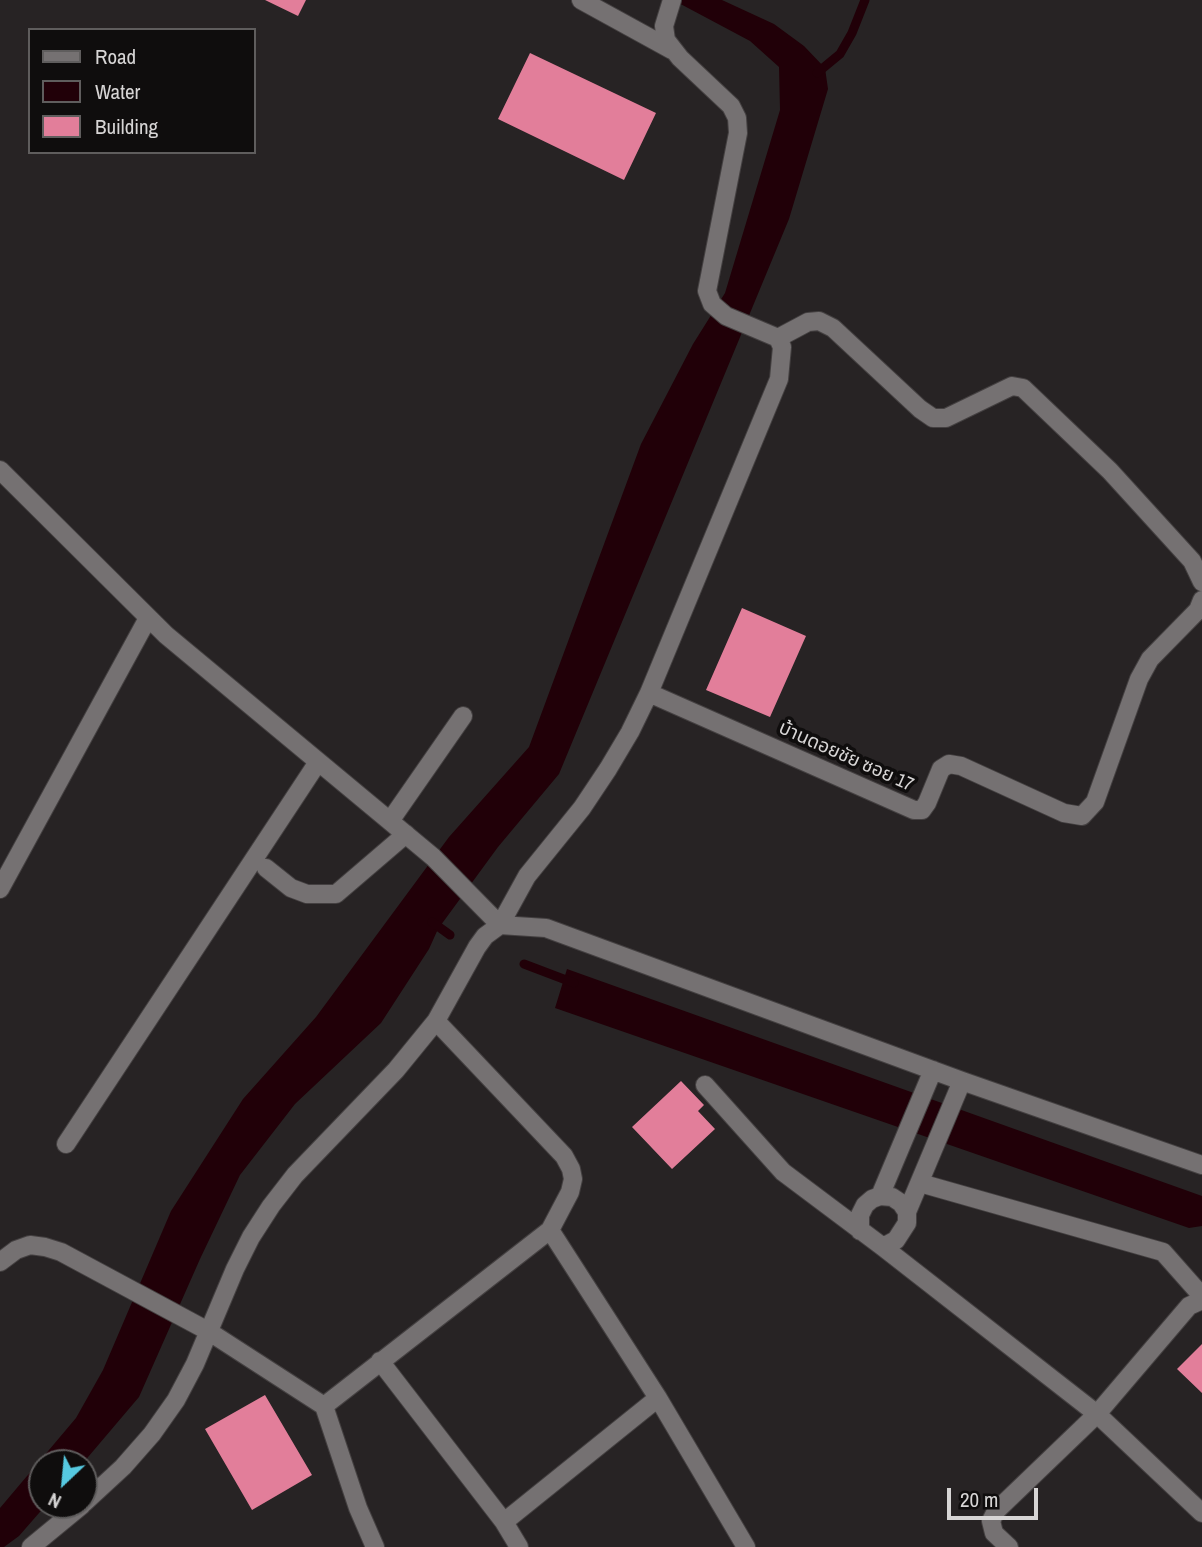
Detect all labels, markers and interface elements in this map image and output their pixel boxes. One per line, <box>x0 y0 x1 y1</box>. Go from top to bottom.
legend <box>28 28 256 154</box>
text: Road <box>95 42 136 71</box>
text: Water <box>95 77 140 106</box>
text: Building <box>95 112 158 141</box>
street label: บ้านดอยชัย ซอย 17 <box>775 717 917 797</box>
north arrow <box>28 1449 98 1519</box>
scale bar <box>950 1474 1041 1518</box>
text: 20 m <box>960 1485 998 1514</box>
text: N <box>44 1487 65 1515</box>

